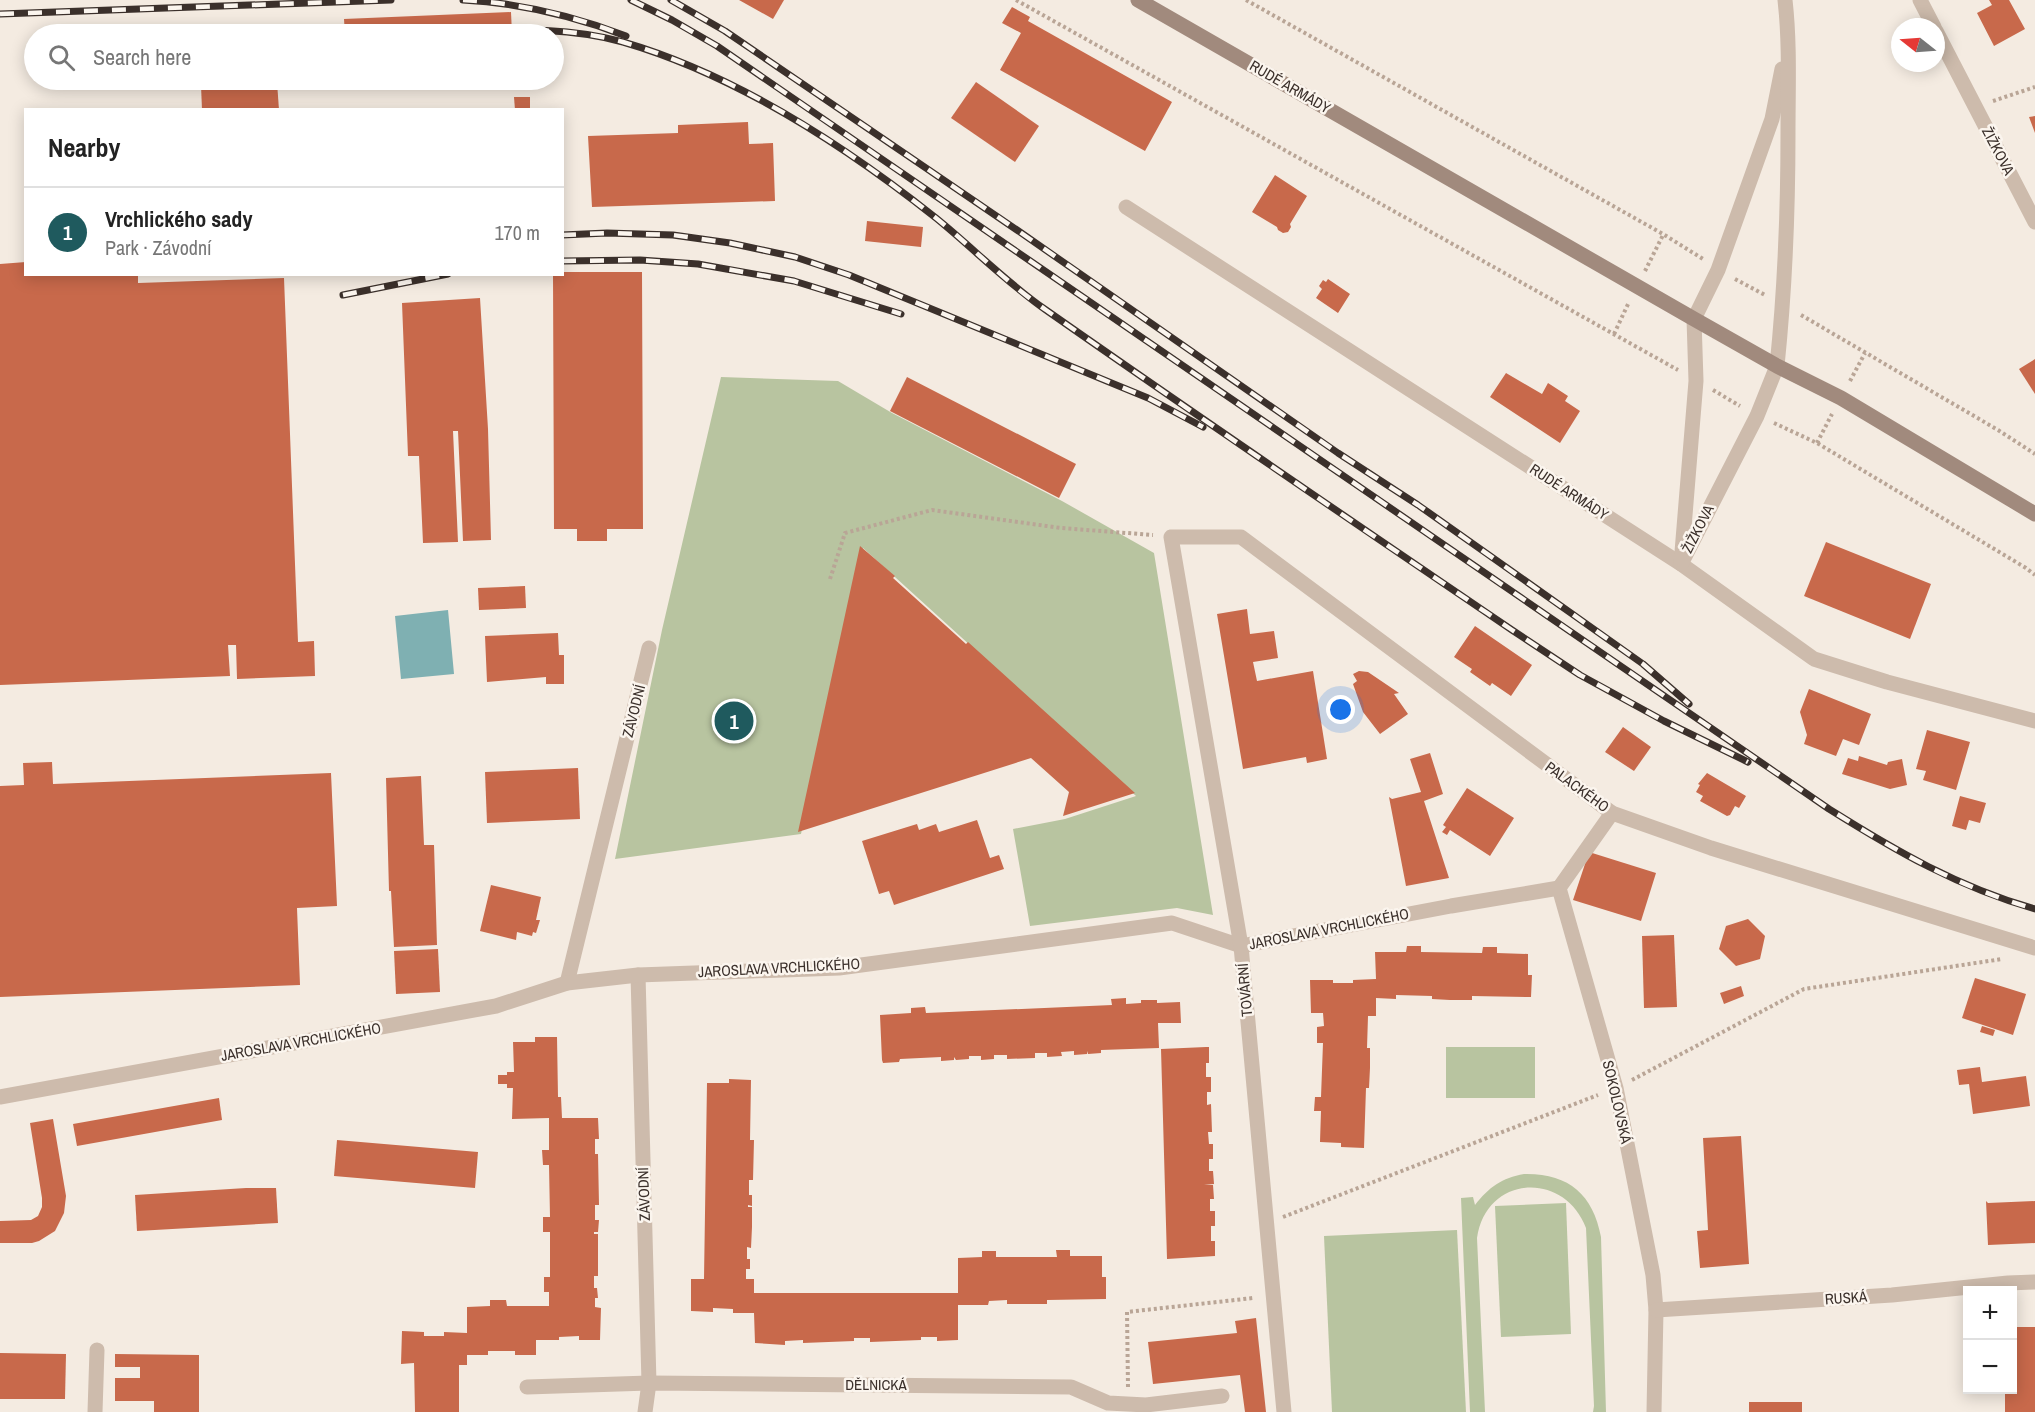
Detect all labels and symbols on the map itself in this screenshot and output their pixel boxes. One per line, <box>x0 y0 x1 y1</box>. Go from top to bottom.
north arrow <box>1891 18 1945 72</box>
street label: RUDÉ ARMÁDY <box>1246 55 1335 119</box>
street label: ŽIŽKOVA <box>1977 123 2020 179</box>
street label: RUDÉ ARMÁDY <box>1526 458 1613 525</box>
street label: ŽIŽKOVA <box>1676 500 1719 557</box>
street label: ZÁVODNÍ <box>617 682 650 740</box>
your location <box>1326 695 1355 724</box>
pin: 1 <box>714 698 754 744</box>
street label: PALACKÉHO <box>1541 756 1614 817</box>
street label: JAROSLAVA VRCHLICKÉHO <box>1247 903 1411 954</box>
street label: JAROSLAVA VRCHLICKÉHO <box>697 953 861 982</box>
street label: TOVÁRNÍ <box>1232 962 1257 1018</box>
street label: JAROSLAVA VRCHLICKÉHO <box>219 1017 383 1066</box>
street label: SOKOLOVSKÁ <box>1598 1058 1637 1146</box>
street label: ZÁVODNÍ <box>632 1166 655 1221</box>
street label: RUSKÁ <box>1824 1285 1869 1309</box>
street label: DĚLNICKÁ <box>845 1374 908 1395</box>

